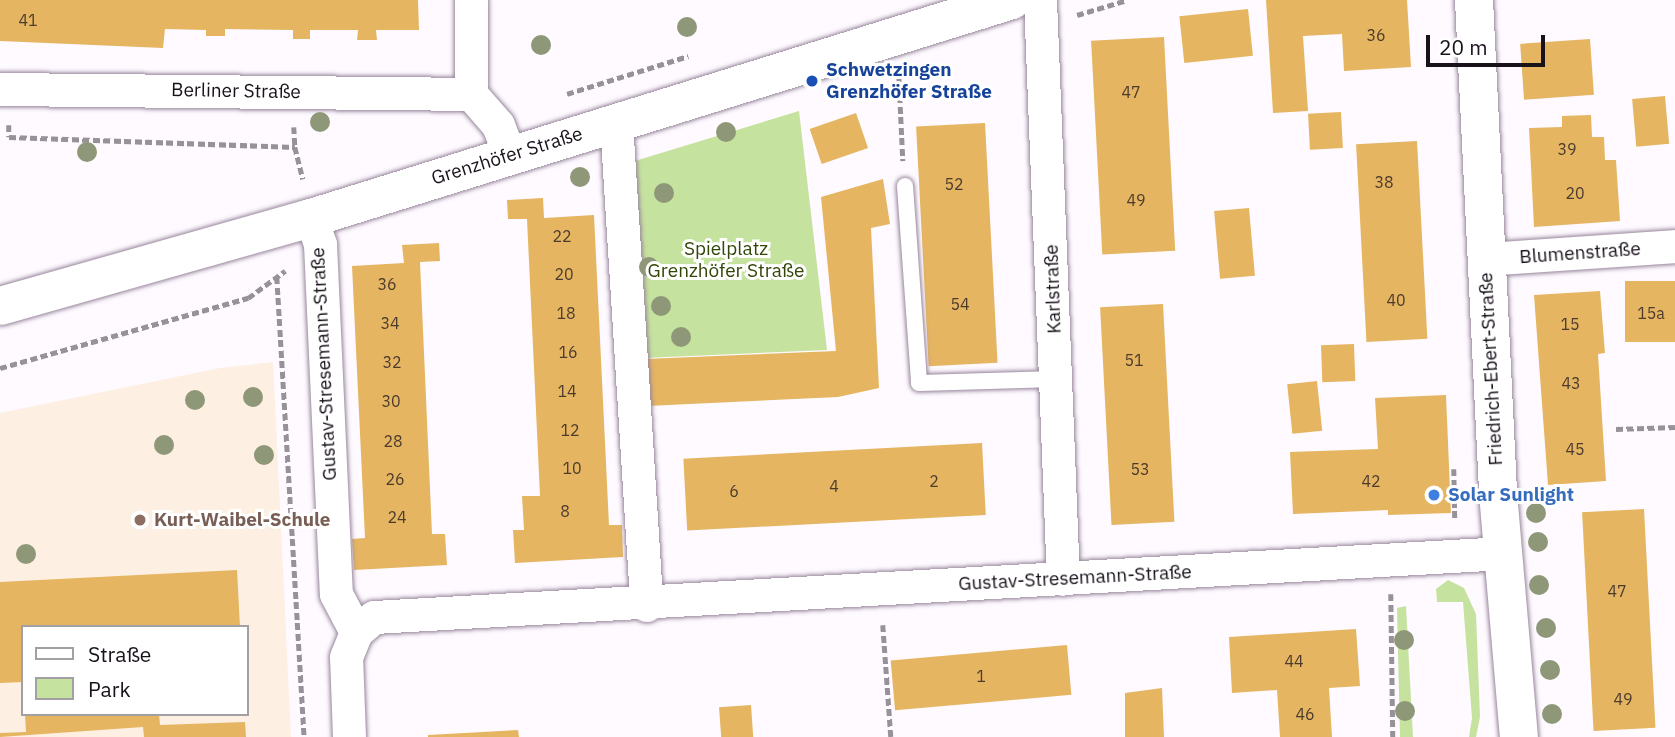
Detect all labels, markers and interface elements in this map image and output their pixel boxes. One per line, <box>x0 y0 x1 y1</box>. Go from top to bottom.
house number: 41 <box>18 10 38 30</box>
scale bar <box>1430 21 1549 65</box>
house number: 36 <box>1366 25 1386 45</box>
text: 20 m <box>1439 33 1488 61</box>
place label: Schwetzingen Grenzhöfer Straße <box>826 59 992 103</box>
marker: Schwetzingen Grenzhöfer Straße <box>804 73 820 89</box>
street label: Berliner Straße <box>171 78 301 104</box>
house number: 47 <box>1121 82 1141 102</box>
street label: Grenzhöfer Straße <box>429 122 585 190</box>
house number: 39 <box>1557 139 1577 159</box>
house number: 38 <box>1374 172 1394 192</box>
house number: 52 <box>944 174 964 194</box>
house number: 20 <box>1565 183 1585 203</box>
house number: 49 <box>1126 190 1146 210</box>
house number: 22 <box>552 226 572 246</box>
street label: Blumenstraße <box>1519 237 1641 269</box>
park label: Spielplatz Grenzhöfer Straße <box>648 238 804 282</box>
street label: Karlstraße <box>1040 244 1066 334</box>
street label: Gustav-Stresemann-Straße <box>307 247 341 481</box>
house number: 20 <box>554 264 574 284</box>
street label: Friedrich-Ebert-Straße <box>1475 272 1507 466</box>
house number: 36 <box>377 274 397 294</box>
house number: 40 <box>1386 290 1406 310</box>
house number: 54 <box>950 294 970 314</box>
house number: 18 <box>556 303 576 323</box>
house number: 15a <box>1637 303 1665 323</box>
house number: 34 <box>380 313 400 333</box>
house number: 15 <box>1560 314 1580 334</box>
house number: 16 <box>558 342 578 362</box>
house number: 51 <box>1124 350 1144 370</box>
house number: 32 <box>382 352 402 372</box>
house number: 43 <box>1561 373 1581 393</box>
house number: 14 <box>557 381 577 401</box>
house number: 30 <box>381 391 401 411</box>
house number: 12 <box>560 420 580 440</box>
house number: 28 <box>383 431 403 451</box>
house number: 45 <box>1565 439 1585 459</box>
house number: 10 <box>562 458 582 478</box>
house number: 53 <box>1130 459 1150 479</box>
house number: 26 <box>385 469 405 489</box>
house number: 2 <box>929 471 939 491</box>
house number: 42 <box>1361 471 1381 491</box>
house number: 4 <box>829 476 839 496</box>
house number: 6 <box>729 481 739 501</box>
place label: Solar Sunlight <box>1448 484 1574 506</box>
marker: Solar Sunlight <box>1426 487 1442 503</box>
house number: 8 <box>560 501 570 521</box>
house number: 24 <box>387 507 407 527</box>
place label: Kurt-Waibel-Schule <box>154 509 330 531</box>
marker: Kurt-Waibel-Schule <box>132 512 148 528</box>
street label: Gustav-Stresemann-Straße <box>958 561 1192 595</box>
house number: 47 <box>1607 581 1627 601</box>
legend <box>21 625 248 716</box>
text: Straße <box>88 640 151 668</box>
house number: 44 <box>1284 651 1304 671</box>
house number: 1 <box>976 666 986 686</box>
text: Park <box>88 675 131 703</box>
house number: 49 <box>1613 689 1633 709</box>
house number: 46 <box>1295 704 1315 724</box>

